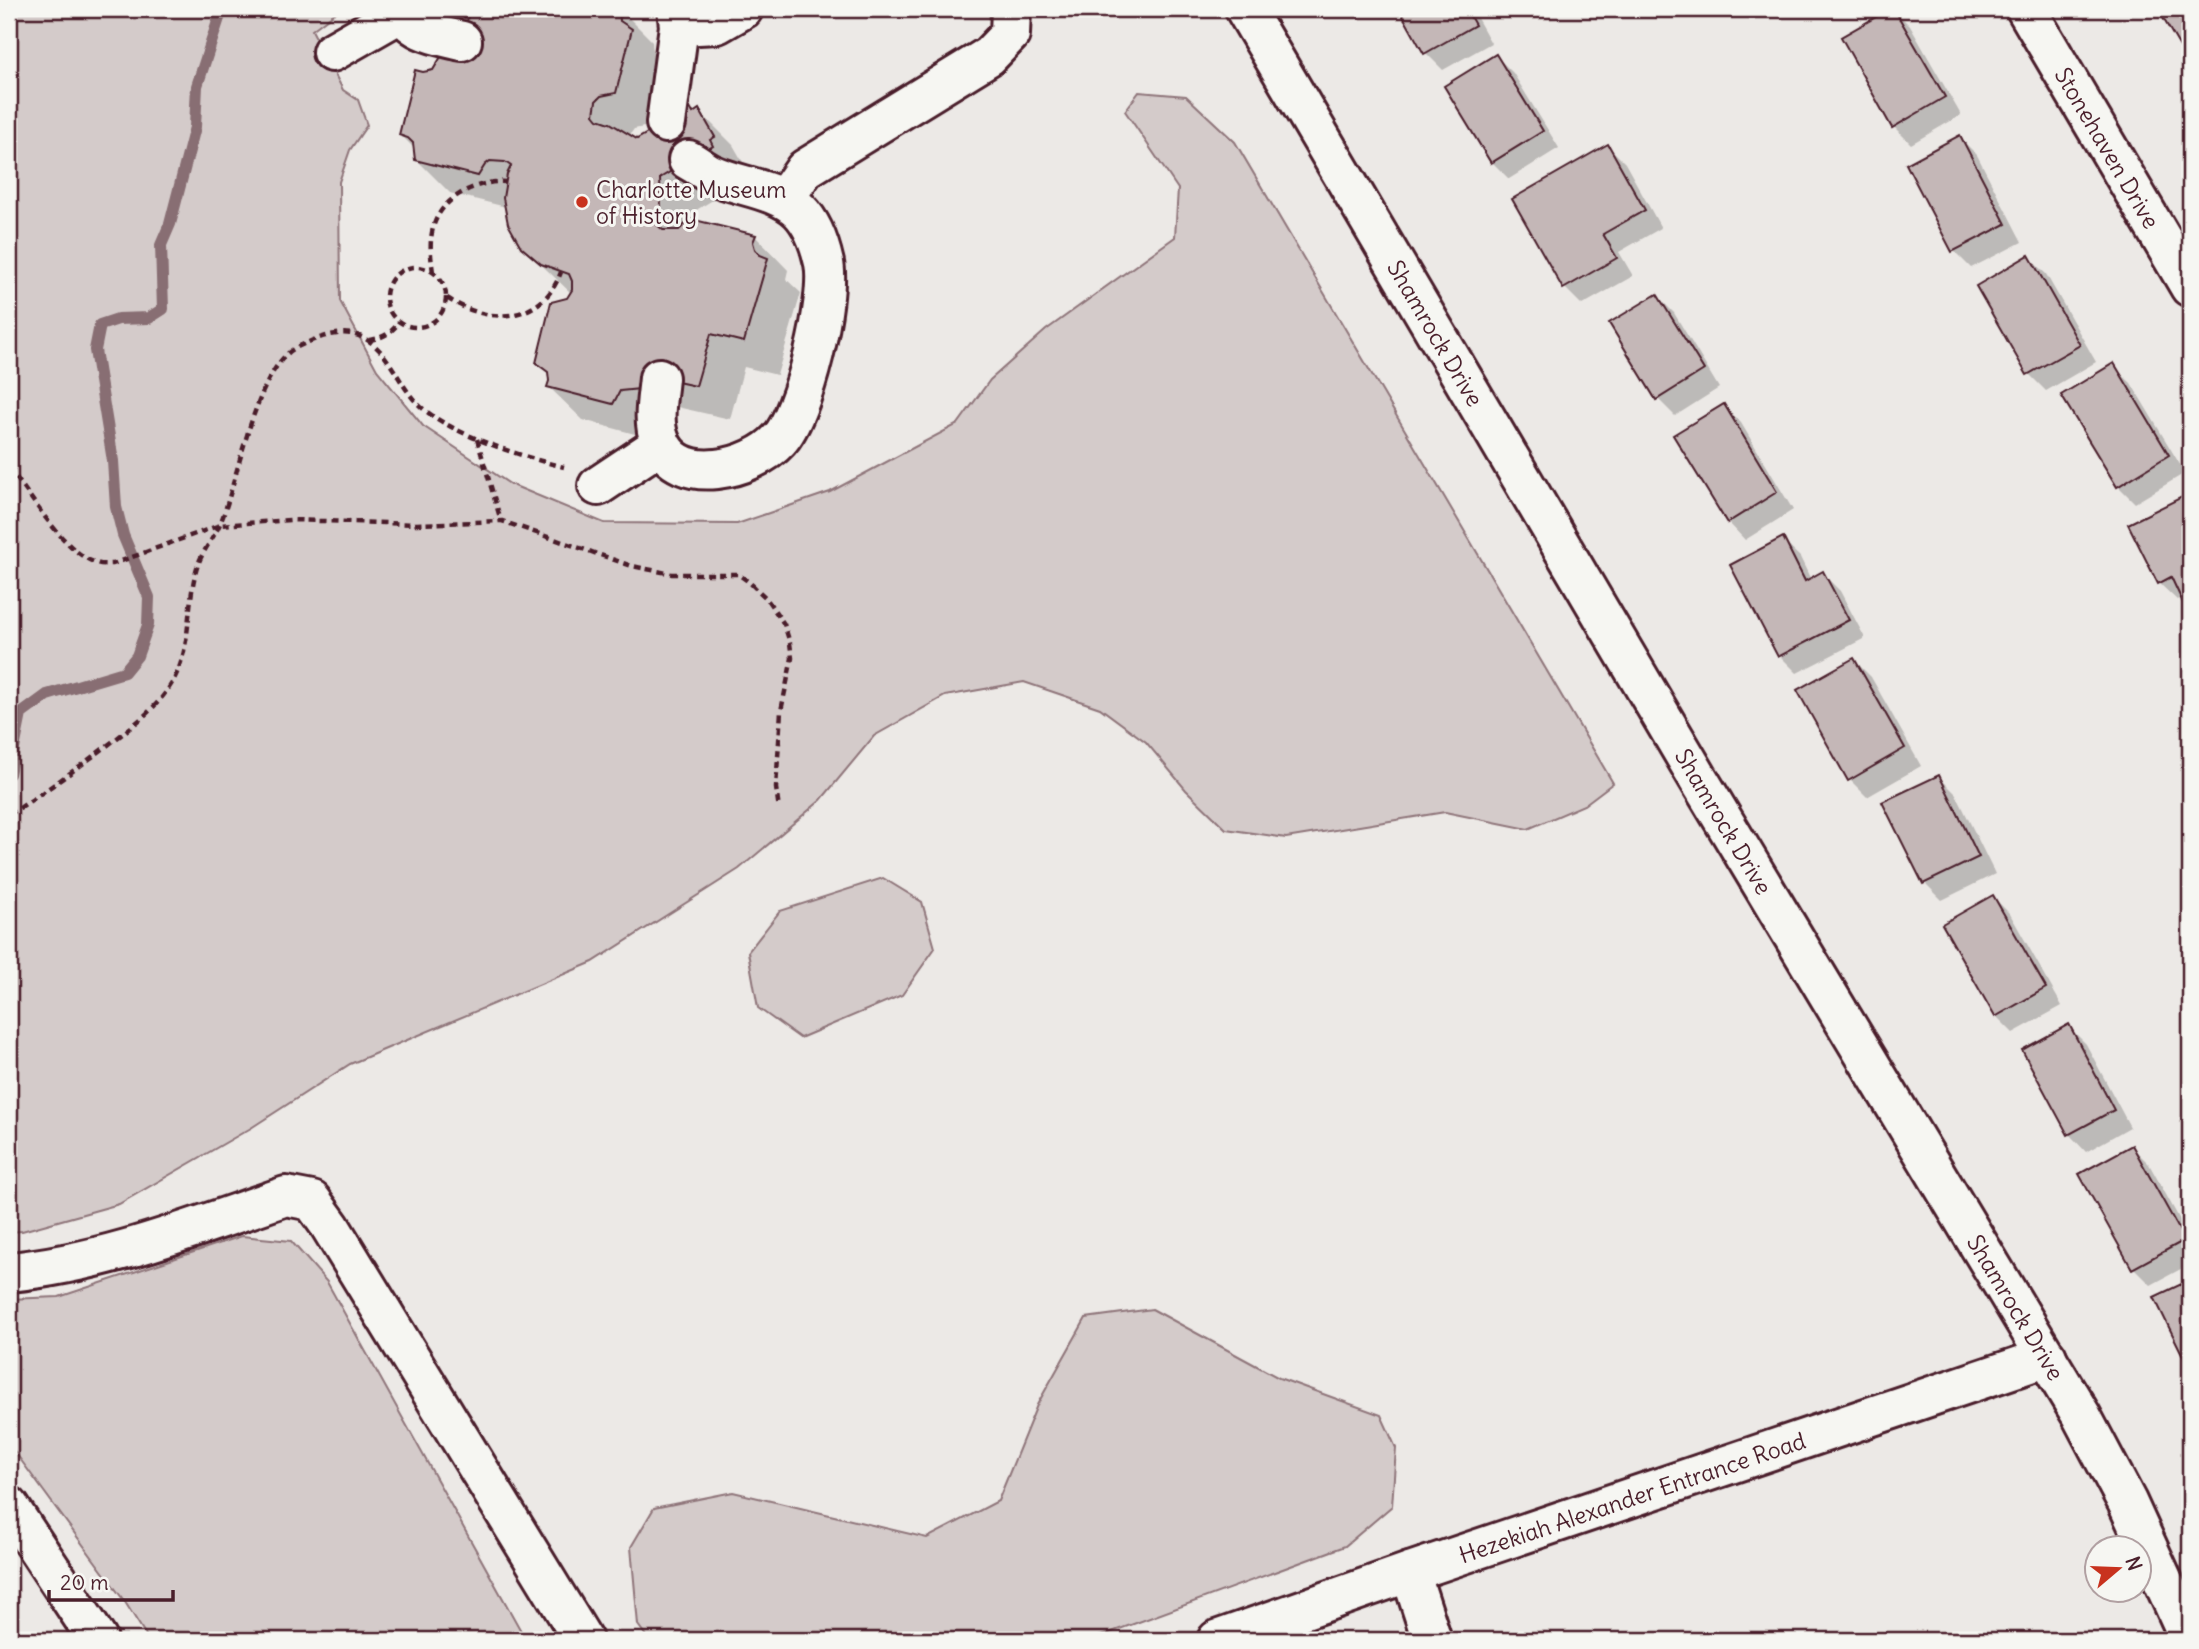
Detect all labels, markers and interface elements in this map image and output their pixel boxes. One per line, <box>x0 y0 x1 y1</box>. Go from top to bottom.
street label: Stonehaven Drive <box>2049 62 2167 233</box>
place label: Charlotte Museum of History <box>596 175 786 230</box>
marker: Charlotte Museum of History <box>574 194 590 210</box>
street label: Shamrock Drive <box>1382 255 1490 411</box>
street label: Shamrock Drive <box>1669 743 1779 899</box>
street label: Shamrock Drive <box>1961 1229 2071 1385</box>
street label: Hezekiah Alexander Entrance Road <box>1455 1425 1809 1569</box>
north arrow <box>2084 1534 2154 1604</box>
text: N <box>2121 1553 2148 1574</box>
scale bar <box>49 1558 173 1602</box>
text: 20 m <box>60 1569 109 1596</box>

